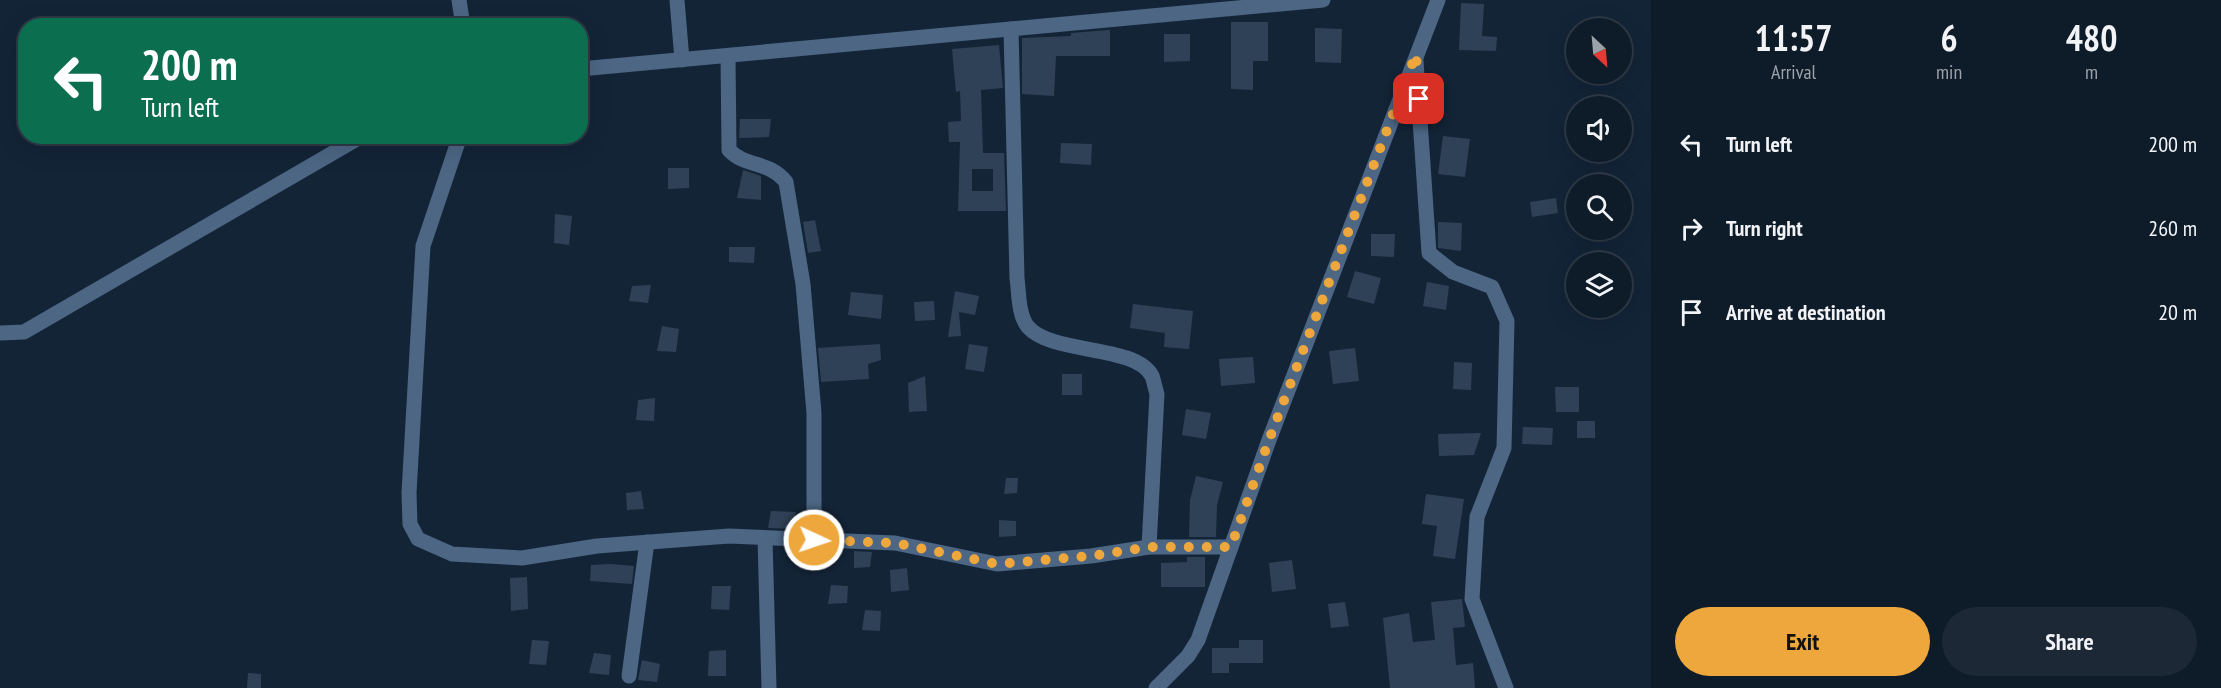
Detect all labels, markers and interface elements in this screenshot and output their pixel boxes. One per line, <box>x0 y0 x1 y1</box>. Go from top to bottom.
text: 11:57 <box>1755 14 1832 61</box>
text: 6 <box>1940 14 1958 61</box>
text: 480 <box>2066 14 2117 61</box>
north arrow <box>1566 18 1632 84</box>
map controls <box>1566 18 1632 318</box>
text: 200 m <box>141 37 238 92</box>
icon: left <box>42 42 120 120</box>
text: Arrival <box>1771 59 1816 85</box>
text: min <box>1936 59 1962 85</box>
text: m <box>2085 59 2098 85</box>
pin <box>1393 73 1444 124</box>
icon: arrive <box>1402 82 1435 115</box>
text: Turn left <box>141 90 219 124</box>
button: sound <box>1566 96 1632 162</box>
icon: left <box>1675 128 1708 161</box>
text: Turn left <box>1726 130 1792 158</box>
text: 200 m <box>2148 130 2197 158</box>
button: search <box>1566 174 1632 240</box>
icon: right <box>1675 212 1708 245</box>
text: Turn right <box>1726 214 1803 242</box>
text: 260 m <box>2148 214 2197 242</box>
button: layers <box>1566 252 1632 318</box>
icon: arrive <box>1675 296 1708 329</box>
text: Arrive at destination <box>1726 298 1886 326</box>
text: 20 m <box>2158 298 2197 326</box>
position arrow <box>782 508 846 572</box>
button: Exit <box>1675 607 1930 676</box>
button: Share <box>1942 607 2197 676</box>

